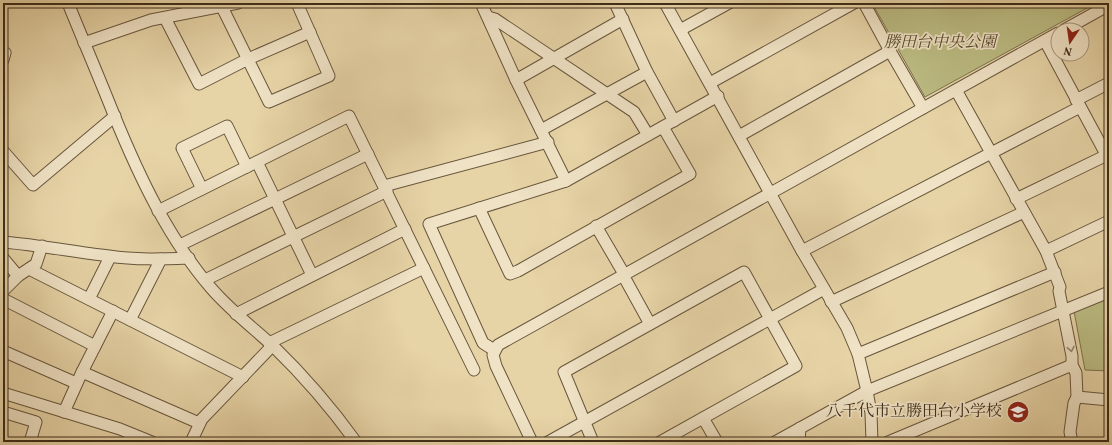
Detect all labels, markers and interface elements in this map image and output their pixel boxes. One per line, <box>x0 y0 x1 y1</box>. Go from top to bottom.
north arrow <box>1050 22 1090 62</box>
park label: 勝田台中央公園 <box>884 32 999 54</box>
text: N <box>1063 42 1074 58</box>
one-way arrow <box>1066 345 1075 352</box>
school or university icon: 八千代市立勝田台小学校 <box>1005 399 1031 425</box>
place label: 八千代市立勝田台小学校 <box>826 401 1002 423</box>

